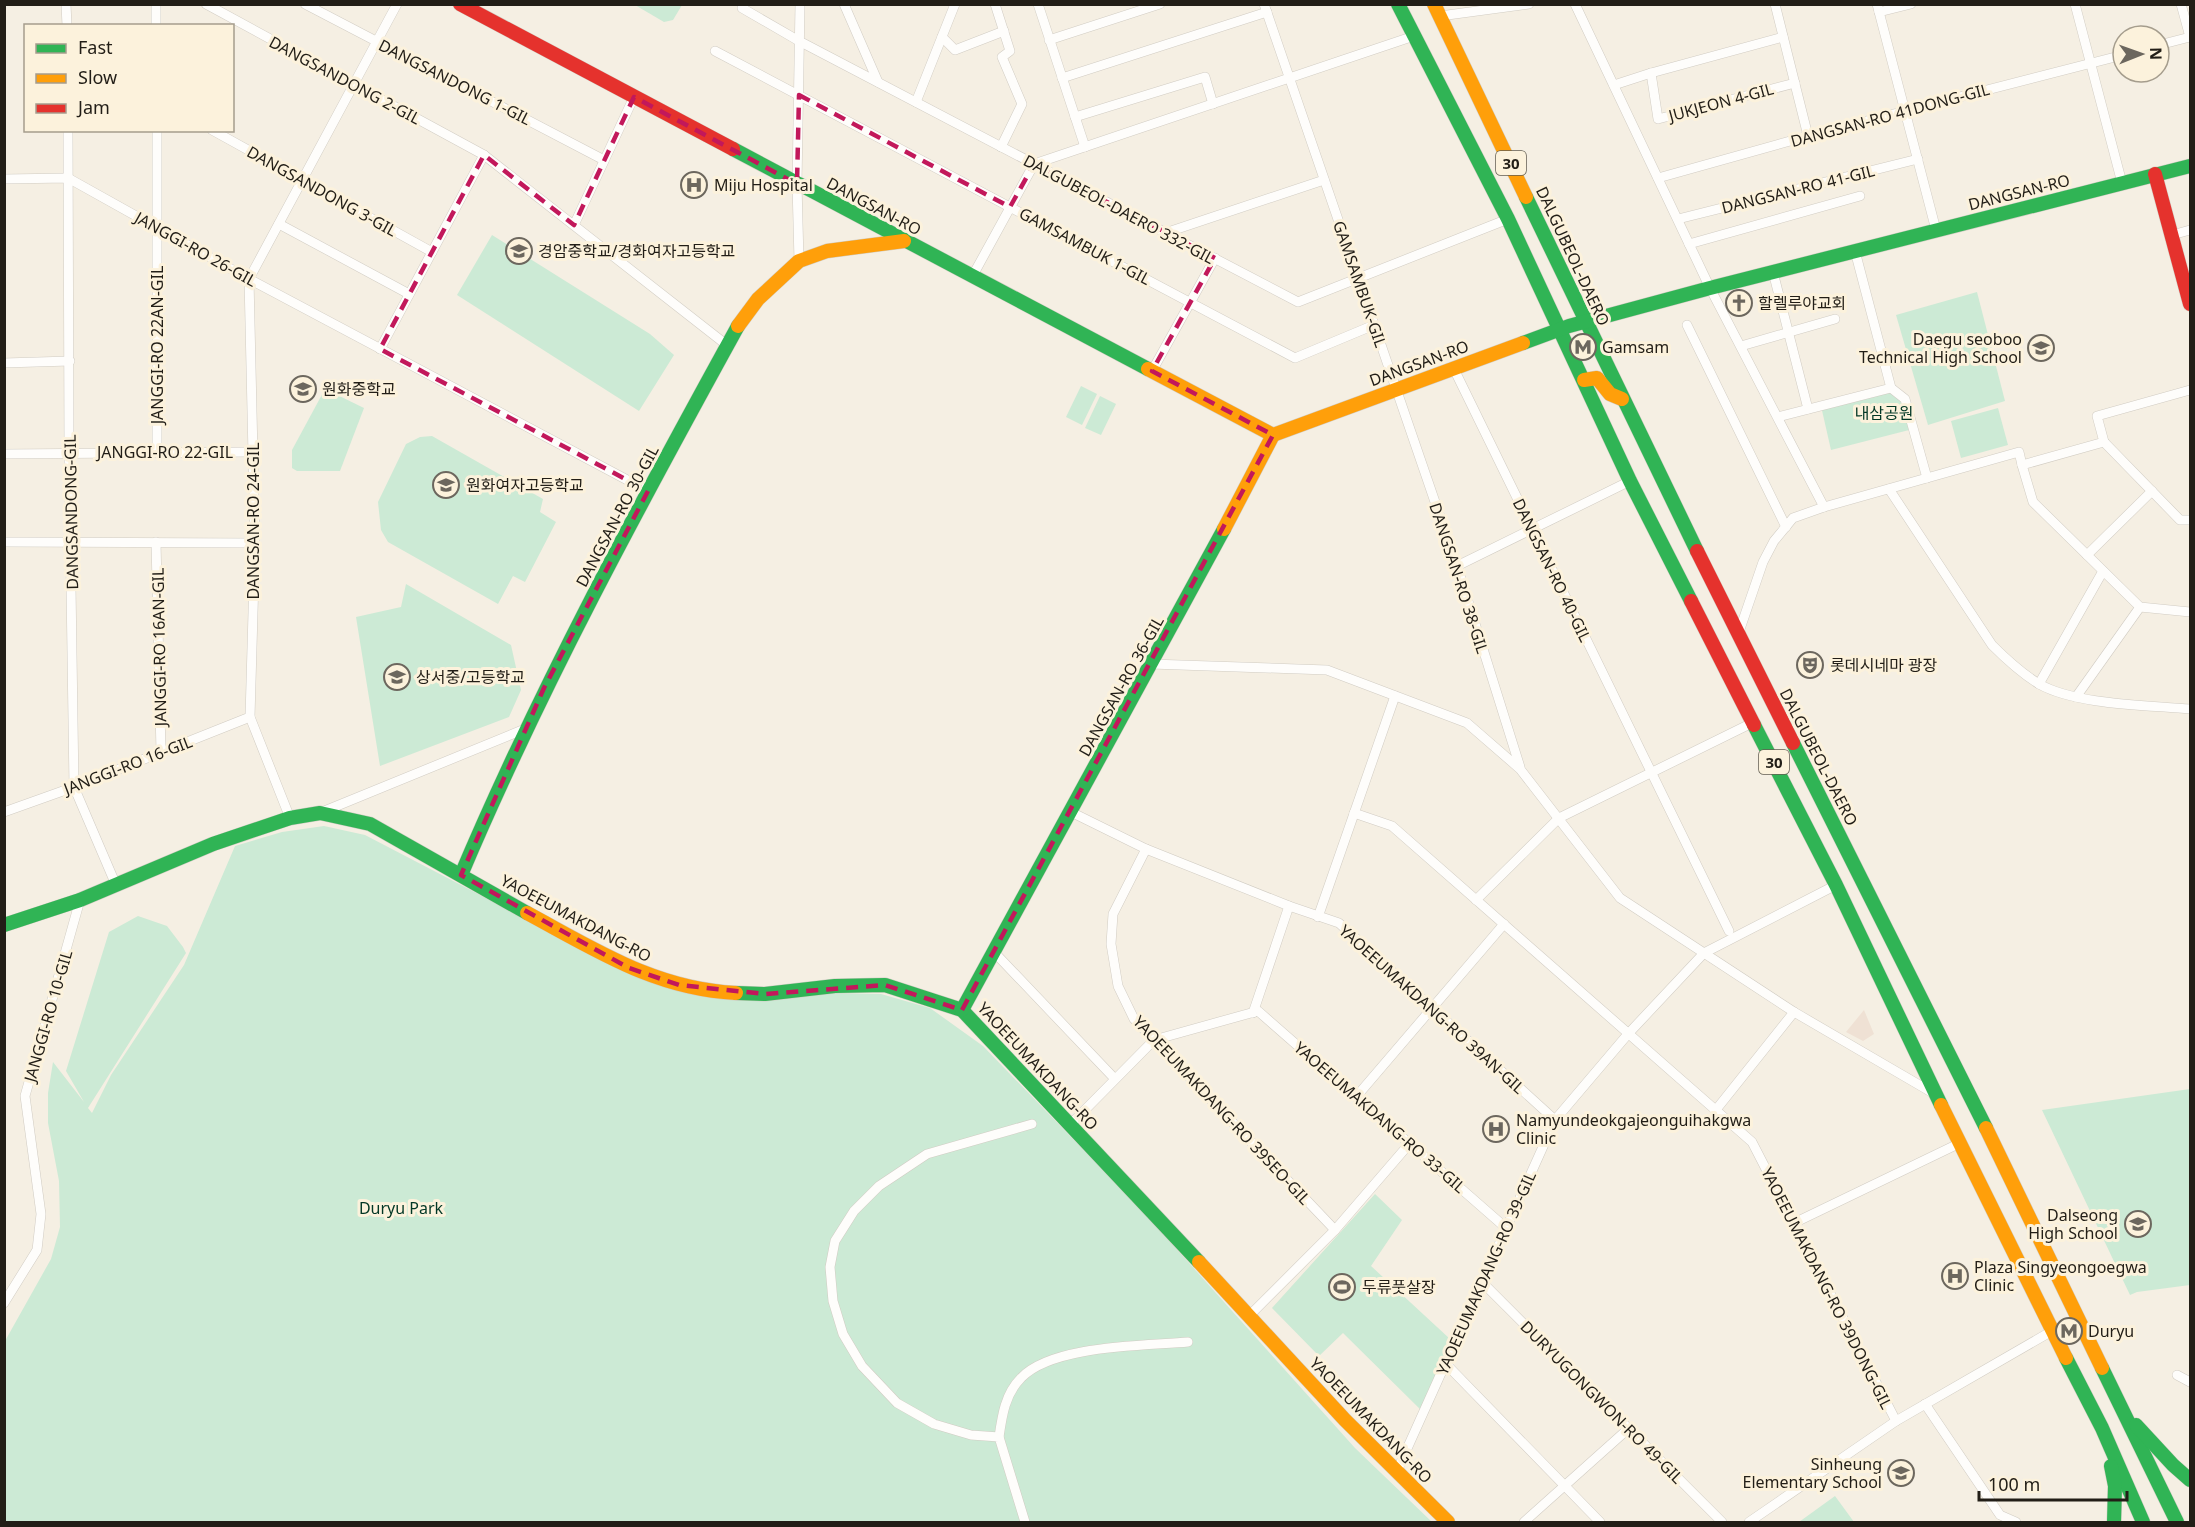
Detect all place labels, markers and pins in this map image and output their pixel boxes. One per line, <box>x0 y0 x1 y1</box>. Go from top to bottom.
hospital icon: Miju Hospital <box>679 170 709 200</box>
place label: Miju Hospital <box>714 174 813 196</box>
school or university icon: 경암중학교/경화여자고등학교 <box>504 236 534 266</box>
place label: 경암중학교/경화여자고등학교 <box>538 240 735 262</box>
church icon: 할렐루야교회 <box>1724 288 1754 318</box>
place label: 할렐루야교회 <box>1758 292 1846 314</box>
place label: Daegu seoboo Technical High School <box>1859 328 2022 368</box>
metro station icon: Gamsam <box>1568 332 1598 362</box>
school or university icon: Daegu seoboo Technical High School <box>2026 333 2056 363</box>
place label: Gamsam <box>1602 336 1669 358</box>
school or university icon: 원화중학교 <box>288 374 318 404</box>
place label: 원화중학교 <box>322 378 396 400</box>
school or university icon: 원화여자고등학교 <box>431 470 461 500</box>
place label: 원화여자고등학교 <box>466 474 584 496</box>
theatre icon: 롯데시네마 광장 <box>1795 650 1825 680</box>
place label: 롯데시네마 광장 <box>1830 654 1937 676</box>
school or university icon: 상서중/고등학교 <box>382 662 412 692</box>
place label: 상서중/고등학교 <box>416 666 525 688</box>
place label: Namyundeokgajeonguihakgwa Clinic <box>1516 1109 1751 1149</box>
hospital icon: Namyundeokgajeonguihakgwa Clinic <box>1481 1114 1511 1144</box>
place label: Dalseong High School <box>2028 1204 2118 1244</box>
school or university icon: Dalseong High School <box>2123 1209 2153 1239</box>
place label: Plaza Singyeongoegwa Clinic <box>1974 1256 2147 1296</box>
hospital icon: Plaza Singyeongoegwa Clinic <box>1940 1261 1970 1291</box>
sports icon: 두류풋살장 <box>1327 1272 1357 1302</box>
place label: 두류풋살장 <box>1362 1276 1436 1298</box>
metro station icon: Duryu <box>2054 1316 2084 1346</box>
place label: Duryu <box>2088 1320 2134 1342</box>
place label: Sinheung Elementary School <box>1743 1453 1882 1493</box>
school or university icon: Sinheung Elementary School <box>1886 1458 1916 1488</box>

